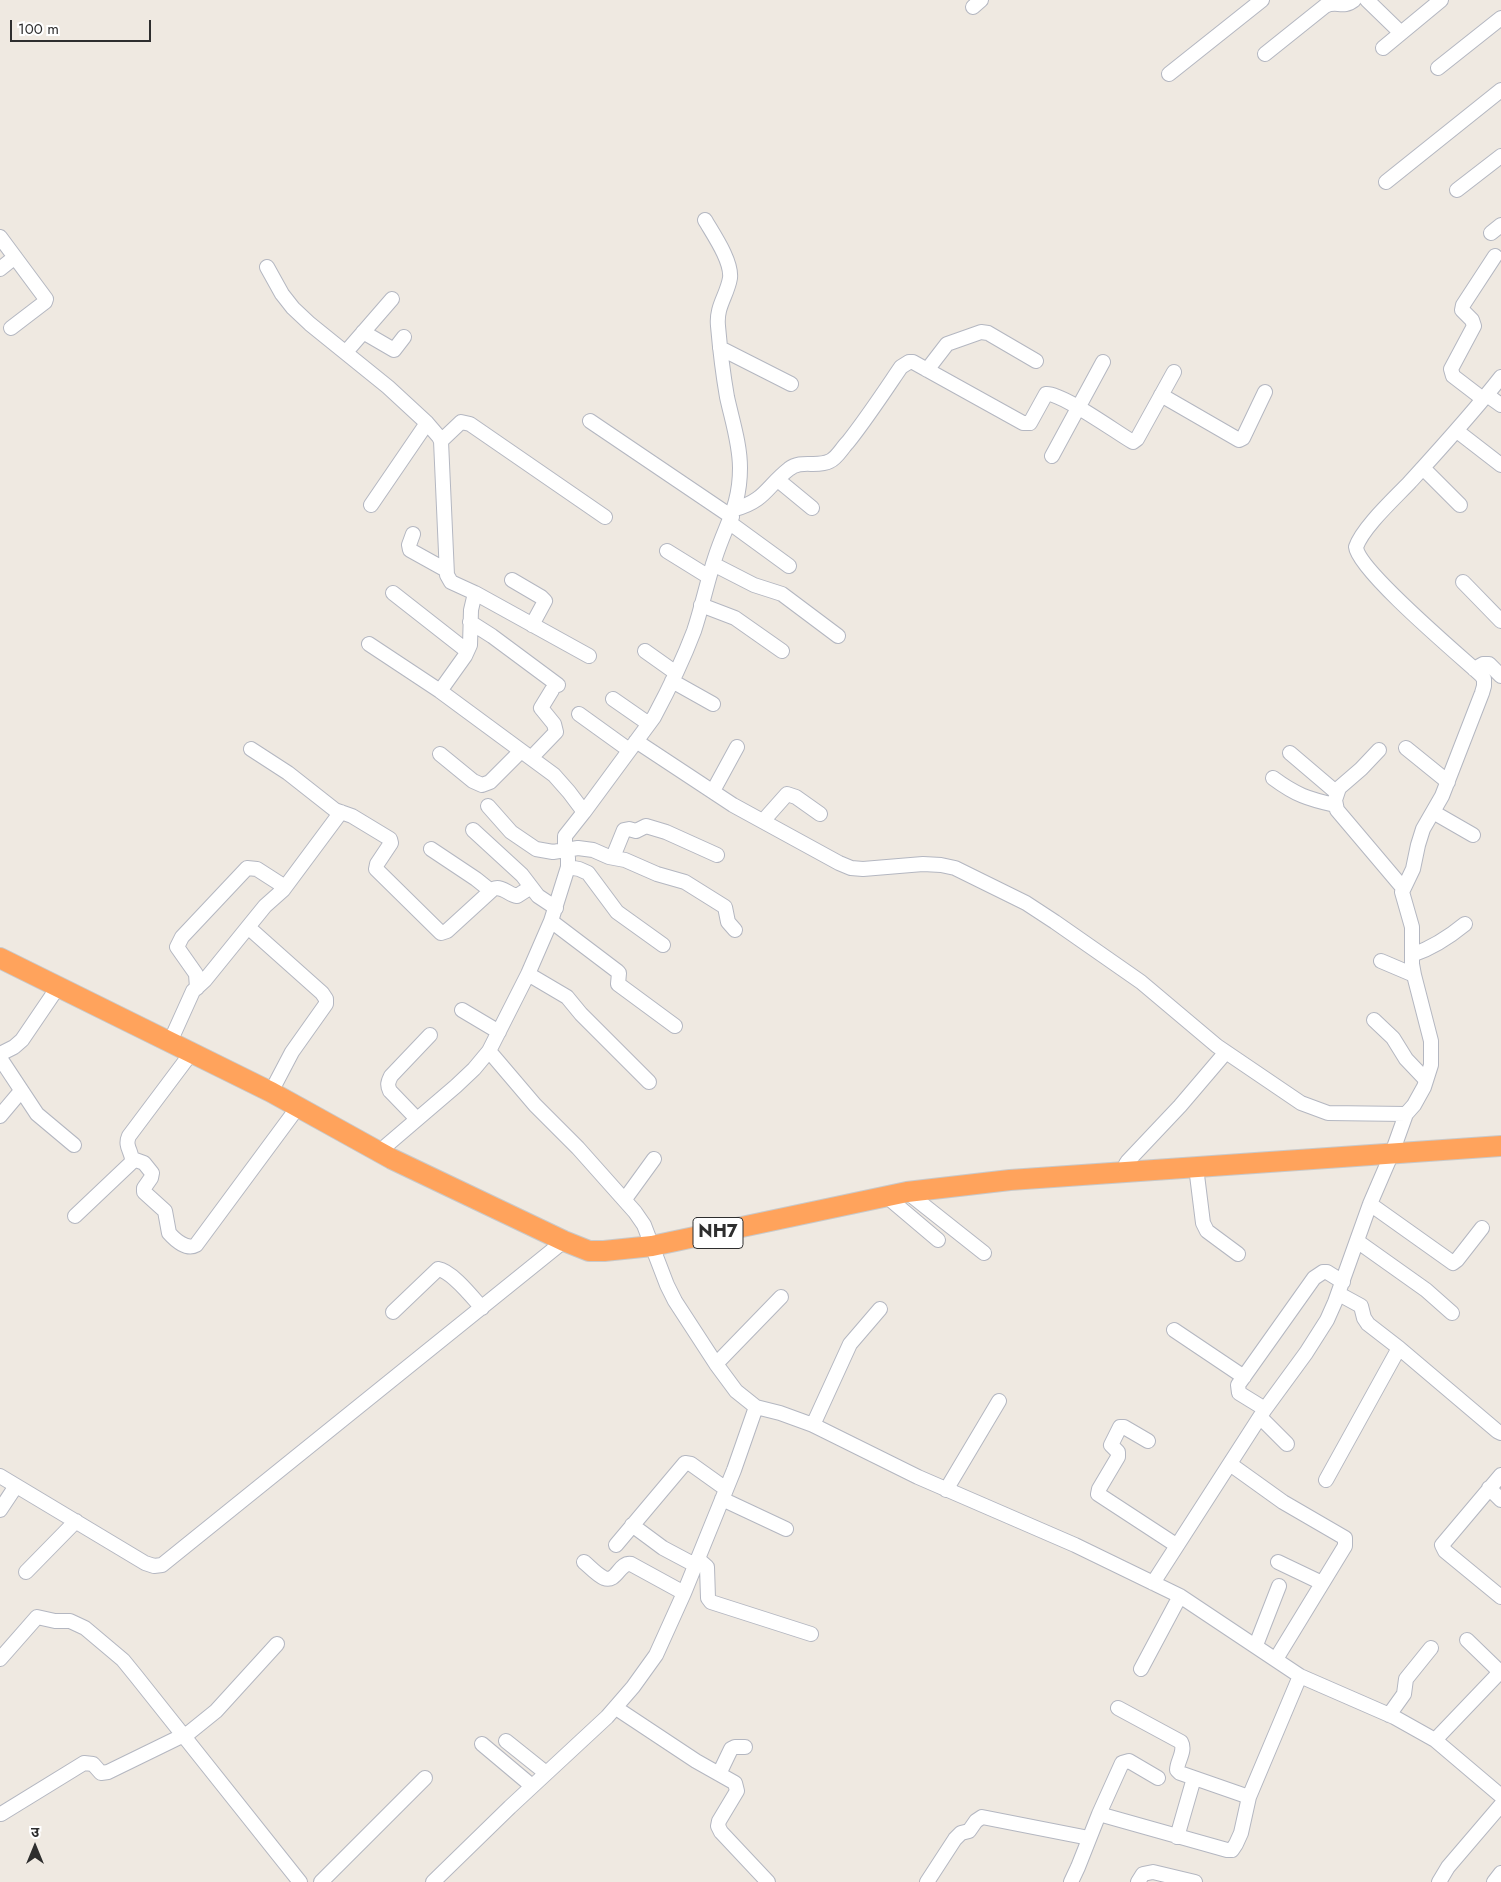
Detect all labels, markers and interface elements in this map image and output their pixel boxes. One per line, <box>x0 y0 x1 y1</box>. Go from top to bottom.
scale bar <box>12 10 154 42</box>
text: 100 m <box>18 18 59 40</box>
road number: NH7 <box>693 1218 743 1248</box>
north arrow <box>10 1822 60 1872</box>
text: उ <box>31 1822 39 1842</box>

